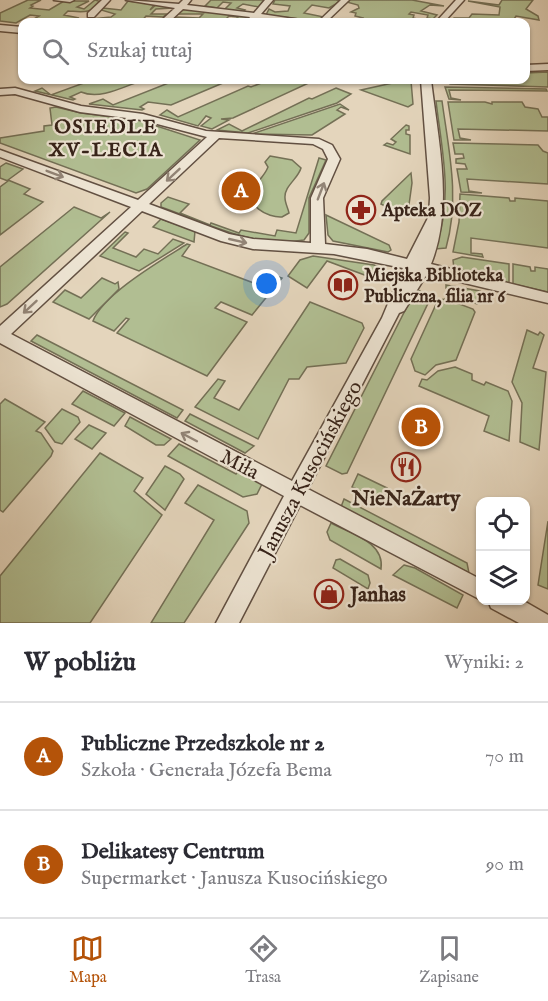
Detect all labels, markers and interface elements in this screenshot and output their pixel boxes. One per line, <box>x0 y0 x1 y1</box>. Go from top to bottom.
search box <box>18 18 530 84</box>
icon: search <box>39 35 72 68</box>
text: Szukaj tutaj <box>87 37 192 65</box>
district label: OSIEDLE XV-LECIA <box>47 115 164 163</box>
one-way arrow <box>165 168 180 182</box>
pin: A <box>222 168 260 213</box>
one-way arrow <box>45 169 64 180</box>
one-way arrow <box>316 182 327 200</box>
pharmacy icon: Apteka DOZ <box>345 194 377 226</box>
place label: Apteka DOZ <box>381 200 482 223</box>
one-way arrow <box>228 235 247 247</box>
place label: Miejska Biblioteka Publiczna, filia nr 6 <box>364 265 506 309</box>
your location <box>252 269 281 298</box>
library icon: Miejska Biblioteka Publiczna, filia nr 6 <box>327 269 359 301</box>
one-way arrow <box>22 300 37 314</box>
street label: Janusza Kusocińskiego <box>252 377 369 565</box>
pin: B <box>402 404 440 450</box>
one-way arrow <box>181 431 198 443</box>
street label: Miła <box>215 444 264 487</box>
restaurant icon: NieNaŻarty <box>390 451 422 483</box>
place label: NieNaŻarty <box>351 485 461 513</box>
map controls <box>476 497 530 605</box>
button: locate <box>476 497 530 551</box>
button: layers <box>476 551 530 605</box>
shop icon: Janhas <box>313 578 345 610</box>
place label: Janhas <box>347 582 406 609</box>
text: W pobliżu <box>24 646 136 679</box>
text: Wyniki: 2 <box>444 650 524 675</box>
text: Publiczne Przedszkole nr 2 <box>81 730 325 758</box>
text: A <box>37 744 50 769</box>
text: 70 m <box>485 744 524 769</box>
text: Szkoła · Generała Józefa Bema <box>81 758 332 783</box>
text: Delikatesy Centrum <box>81 838 264 866</box>
text: B <box>37 852 50 877</box>
text: 90 m <box>486 852 524 877</box>
text: Supermarket · Janusza Kusocińskiego <box>81 866 387 891</box>
tab: Mapa <box>69 932 107 988</box>
tab: Trasa <box>245 932 281 988</box>
tab: Zapisane <box>419 932 479 988</box>

